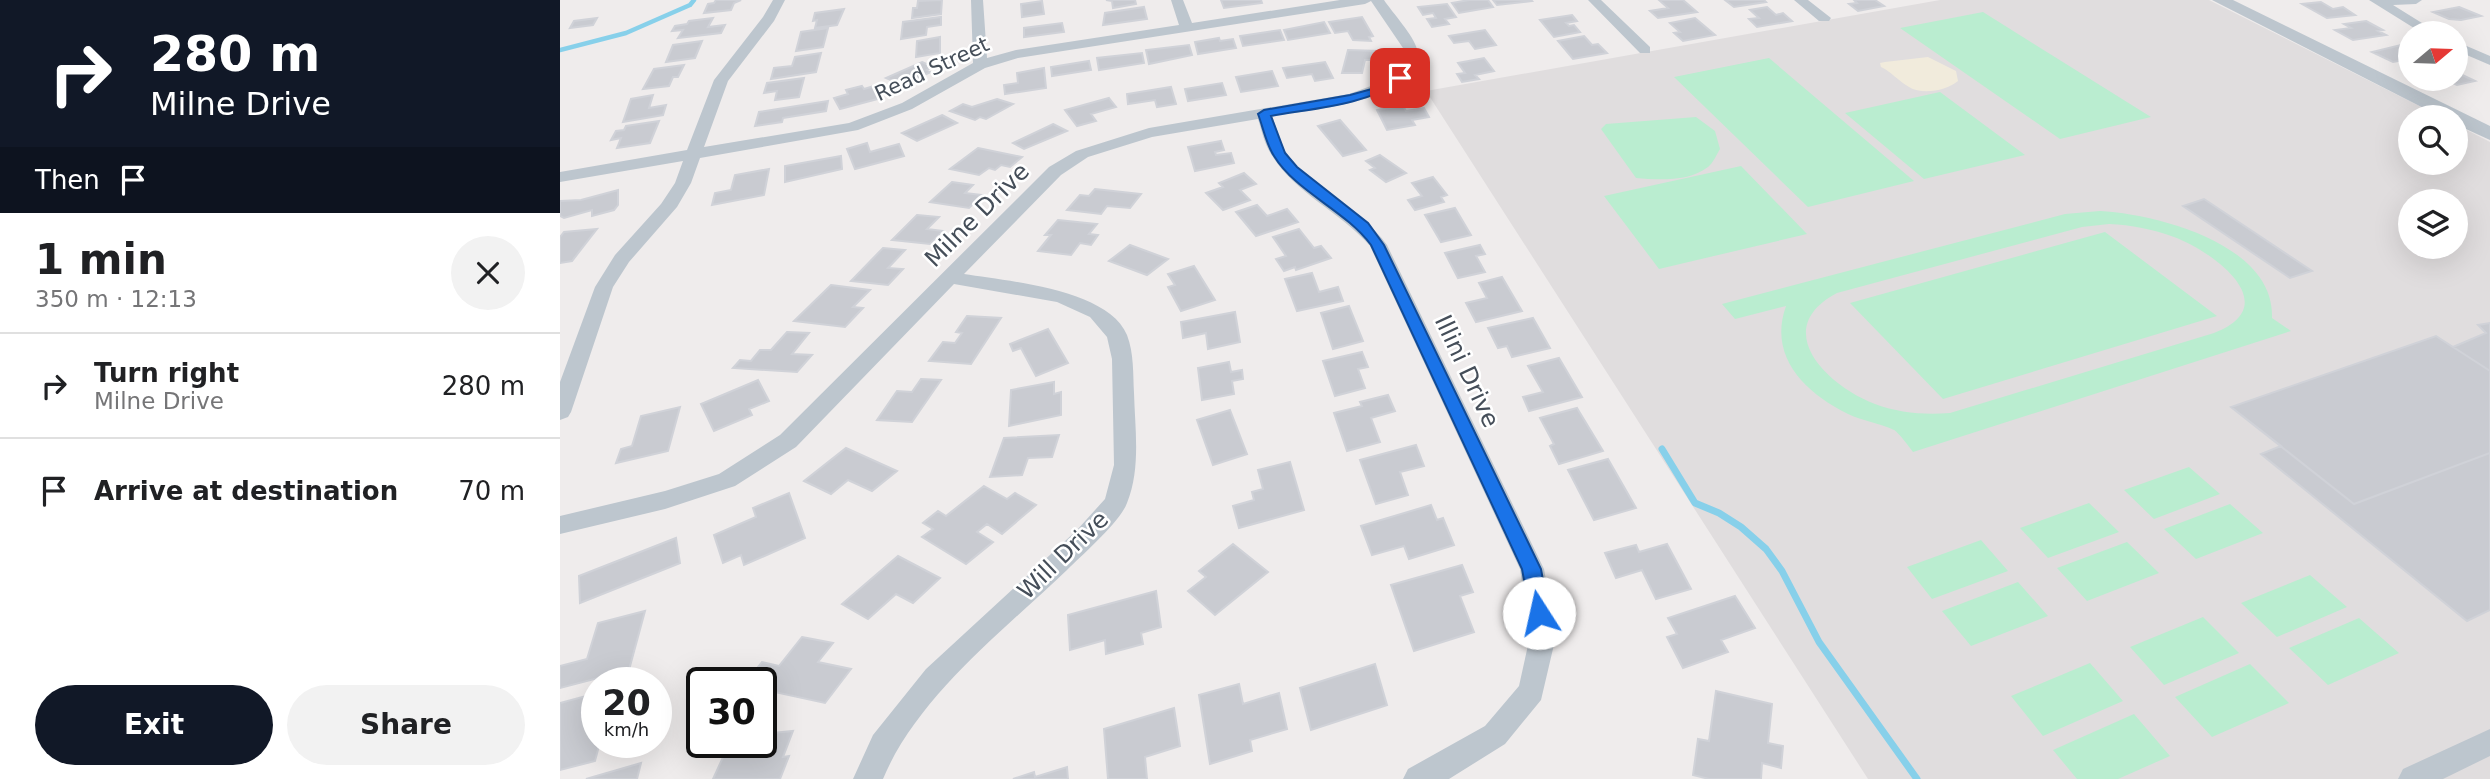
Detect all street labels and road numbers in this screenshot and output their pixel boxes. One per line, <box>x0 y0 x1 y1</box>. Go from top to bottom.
street label: Read Street <box>871 32 993 106</box>
street label: Milne Drive <box>919 157 1035 273</box>
street label: Illini Drive <box>1429 310 1505 432</box>
street label: Will Drive <box>1012 505 1114 605</box>

